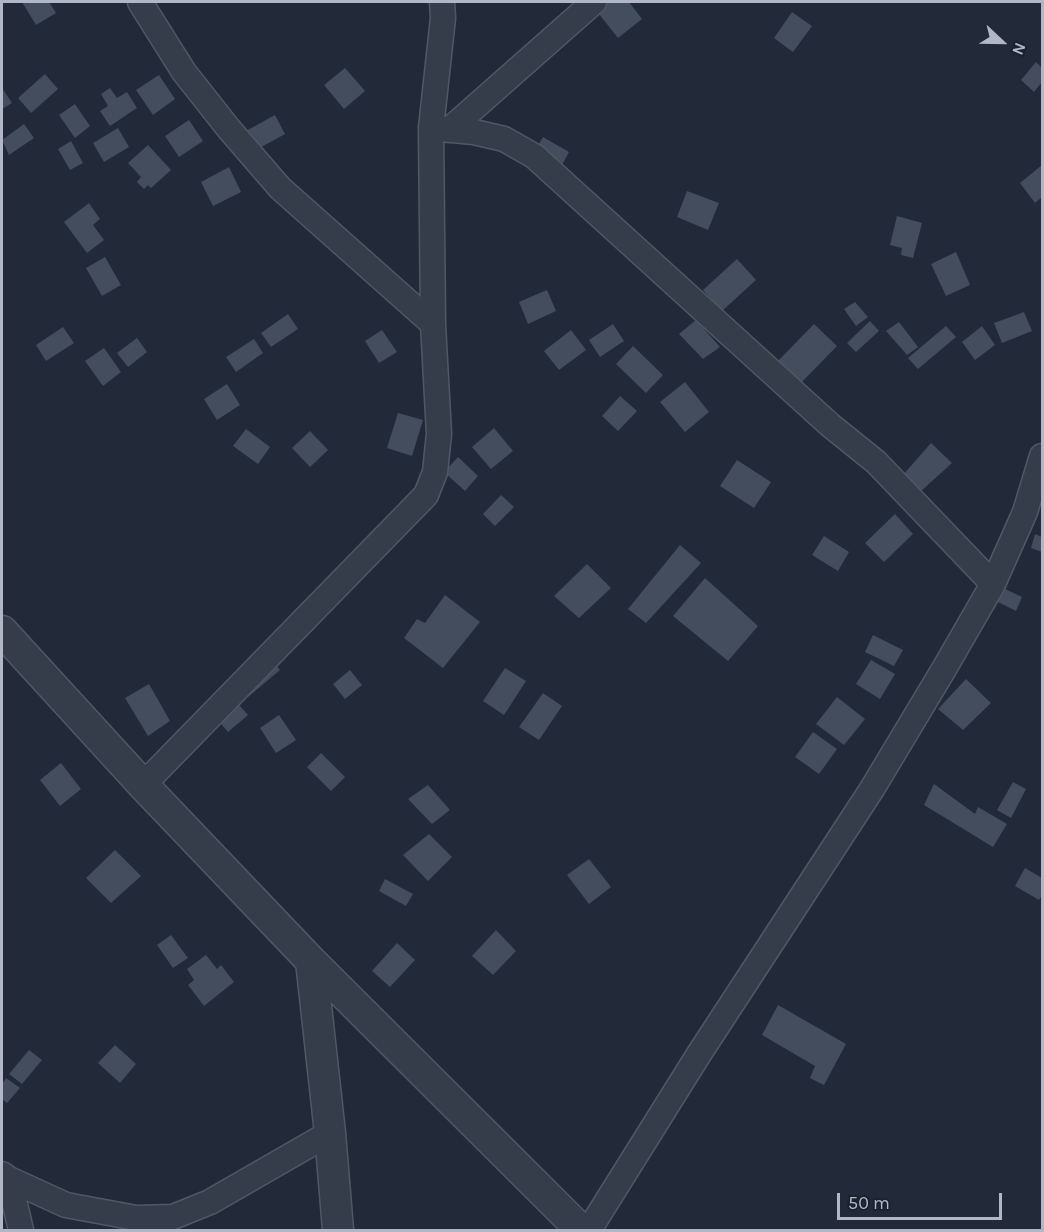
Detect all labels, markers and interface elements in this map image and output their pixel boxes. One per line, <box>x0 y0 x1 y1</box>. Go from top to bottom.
north arrow <box>972 12 1032 72</box>
text: N <box>1008 40 1030 58</box>
scale bar <box>840 1181 1005 1219</box>
text: 50 m <box>848 1192 890 1214</box>

